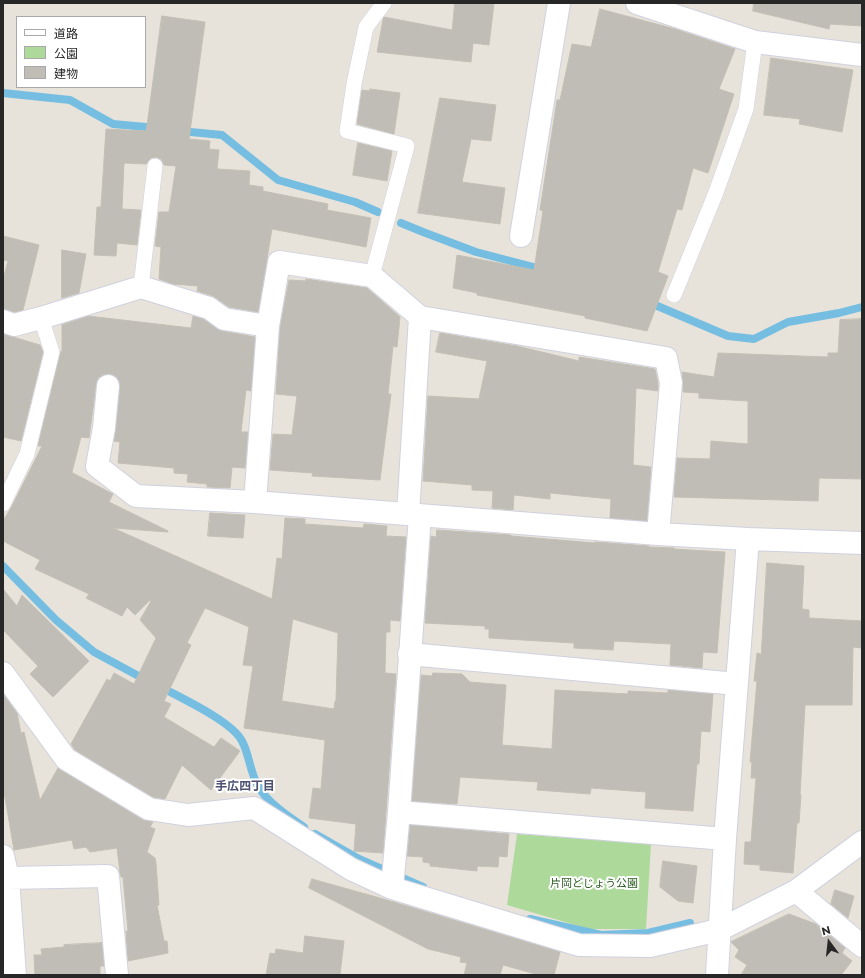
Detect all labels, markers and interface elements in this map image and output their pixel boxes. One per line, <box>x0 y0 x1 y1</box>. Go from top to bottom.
legend <box>16 16 146 88</box>
text: 道路 <box>54 26 78 41</box>
text: 公園 <box>54 46 78 61</box>
text: 建物 <box>54 66 78 81</box>
district label: 手広四丁目 <box>215 779 275 793</box>
park label: 片岡どじょう公園 <box>550 877 638 891</box>
north arrow <box>809 922 849 962</box>
text: N <box>820 922 832 938</box>

